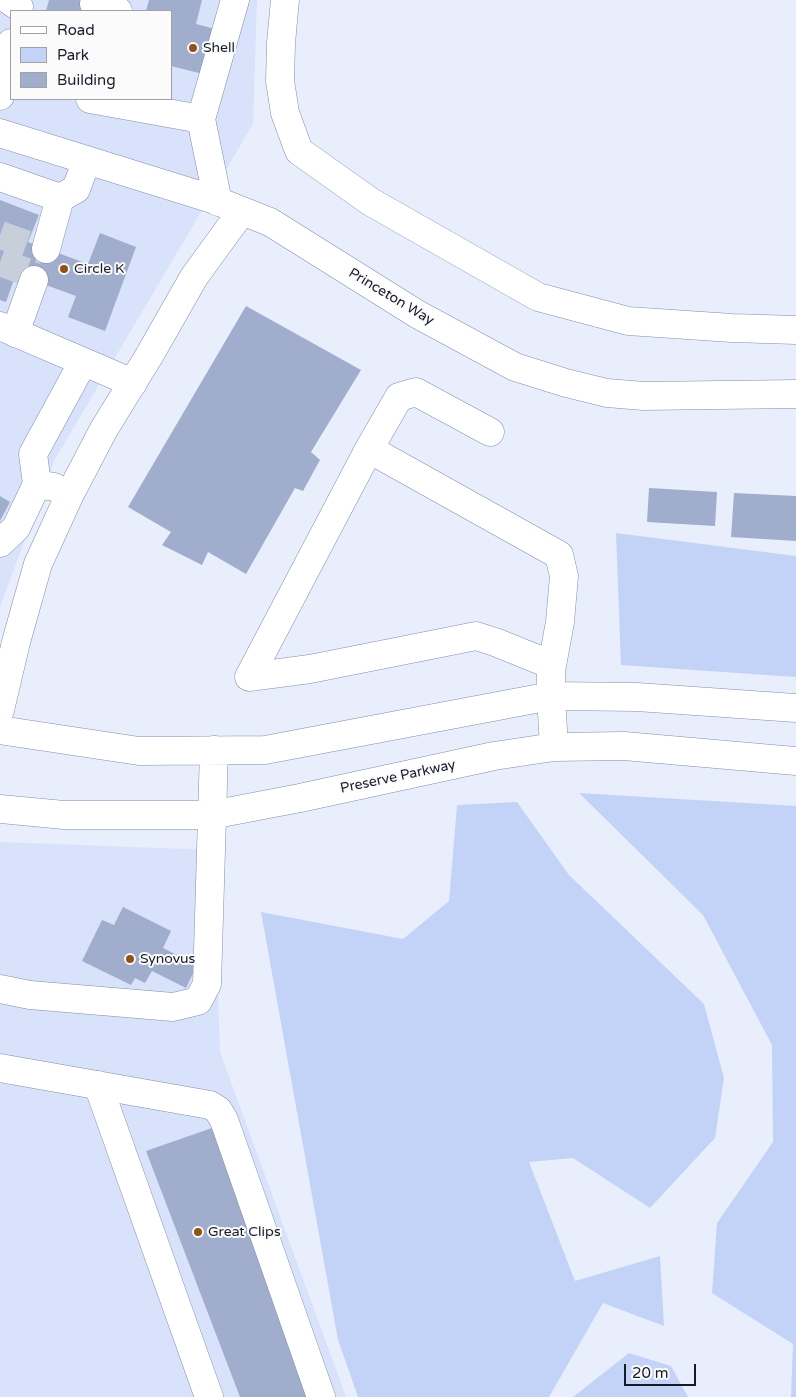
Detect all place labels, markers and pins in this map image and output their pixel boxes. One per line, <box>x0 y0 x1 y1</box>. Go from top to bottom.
place label: Shell <box>203 40 235 56</box>
marker: Shell <box>187 42 199 54</box>
place label: Circle K <box>74 261 124 277</box>
marker: Circle K <box>58 263 70 275</box>
place label: Synovus <box>140 951 195 967</box>
marker: Synovus <box>124 953 136 965</box>
place label: Great Clips <box>208 1224 281 1240</box>
marker: Great Clips <box>192 1226 204 1238</box>

